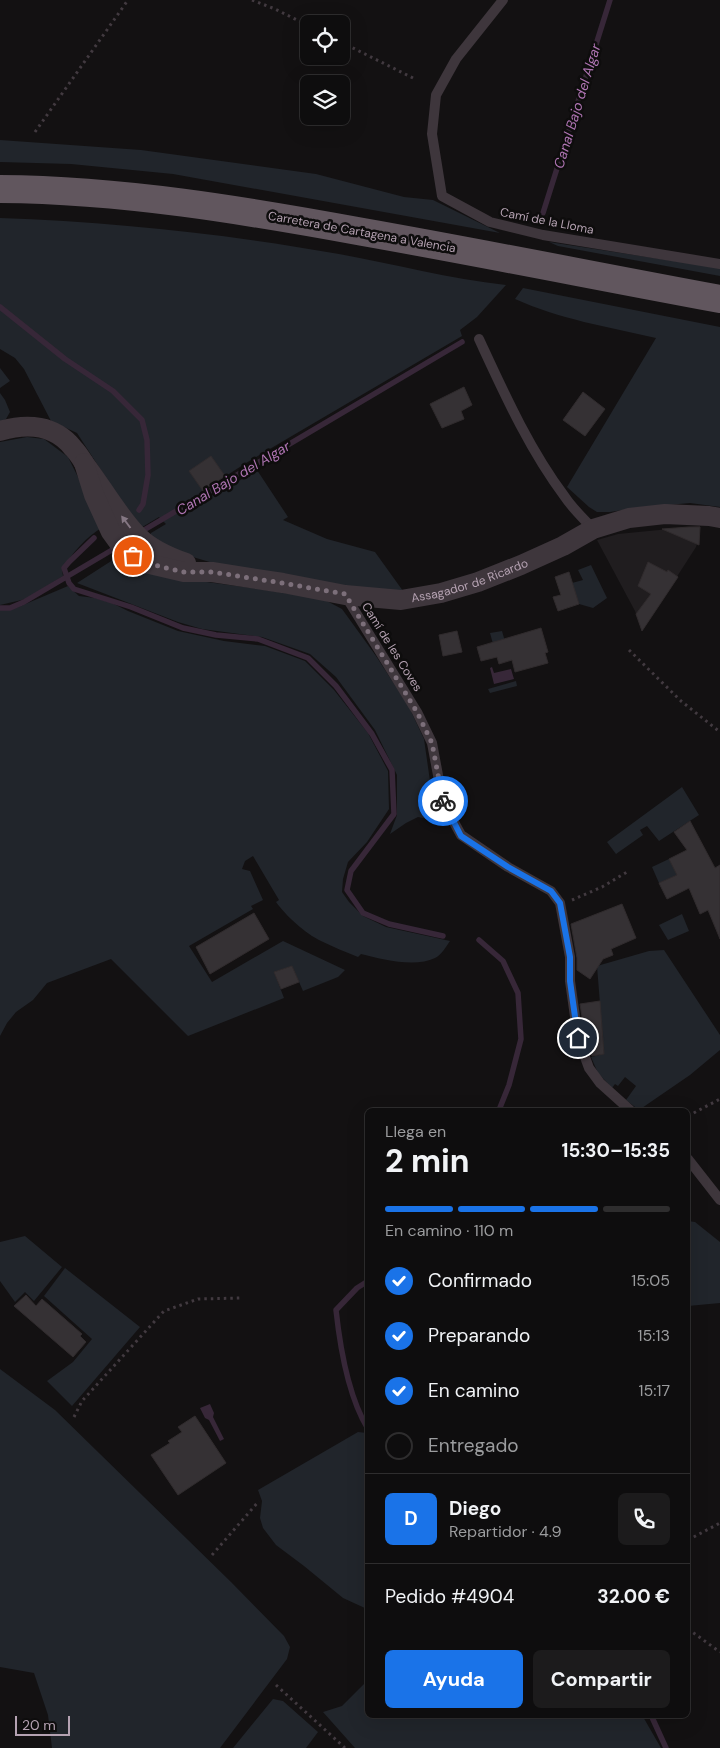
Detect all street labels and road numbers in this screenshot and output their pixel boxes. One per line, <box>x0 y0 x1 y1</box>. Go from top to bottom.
street label: Camí de la Lloma <box>499 204 595 238</box>
street label: Carretera de Cartagena a Valencia <box>267 208 457 256</box>
street label: Assagador de Ricardo <box>410 555 531 606</box>
street label: Camí de les Coves <box>358 599 426 695</box>

